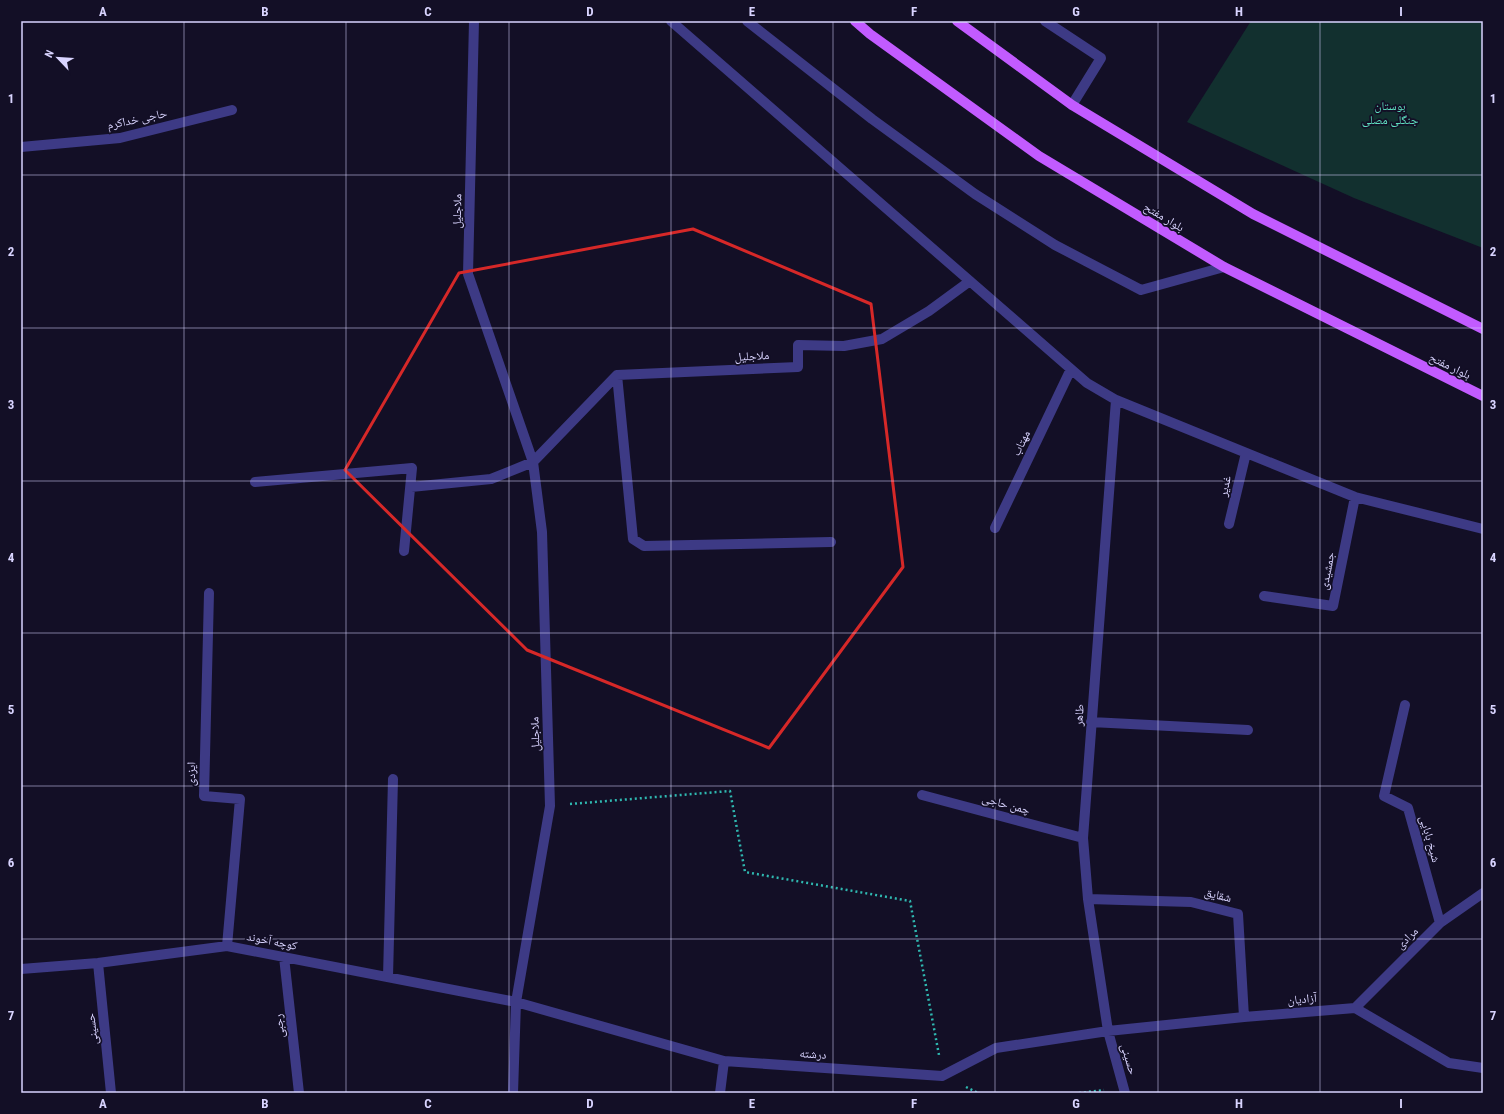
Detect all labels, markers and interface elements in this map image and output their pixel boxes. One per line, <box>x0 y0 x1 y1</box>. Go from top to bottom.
text: A <box>99 4 107 19</box>
text: B <box>261 4 269 19</box>
text: C <box>424 4 432 19</box>
text: D <box>586 4 594 19</box>
text: E <box>749 4 756 19</box>
text: F <box>911 4 917 19</box>
text: G <box>1072 4 1080 19</box>
text: H <box>1235 4 1243 19</box>
text: I <box>1399 4 1403 19</box>
north arrow <box>38 38 78 78</box>
text: N <box>42 48 57 60</box>
text: 1 <box>8 91 14 106</box>
text: 1 <box>1490 91 1496 106</box>
park label: بوستان جنگلی مصلی <box>1362 99 1419 127</box>
street label: حاجی خداکرم <box>106 106 169 133</box>
street label: ملاجلیل <box>450 193 465 229</box>
street label: بلوار مفتح <box>1141 200 1187 235</box>
text: 2 <box>8 244 15 259</box>
text: 2 <box>1490 244 1497 259</box>
street label: ملاجلیل <box>734 348 770 364</box>
street label: بلوار مفتح <box>1427 350 1473 382</box>
text: 3 <box>8 397 14 412</box>
text: 3 <box>1490 397 1496 412</box>
street label: مهتاب <box>1009 428 1033 458</box>
street label: غدیر <box>1216 474 1234 499</box>
text: 4 <box>8 550 15 565</box>
text: 4 <box>1490 550 1497 565</box>
street label: جمشیدی <box>1317 551 1338 591</box>
text: 5 <box>8 702 15 717</box>
text: 5 <box>1490 702 1497 717</box>
street label: طاهر <box>1071 704 1087 727</box>
street label: ملاجلیل <box>527 716 543 752</box>
street label: ایزدی <box>184 762 198 786</box>
street label: چمن حاجی <box>981 791 1032 817</box>
street label: شیخ بابایی <box>1416 814 1443 864</box>
text: 6 <box>8 855 15 870</box>
text: 6 <box>1490 855 1497 870</box>
street label: شقایق <box>1203 885 1233 905</box>
street label: مرادی <box>1393 924 1421 952</box>
street label: کوچه آخوند <box>245 929 299 953</box>
street label: آزادیان <box>1287 991 1318 1007</box>
text: 7 <box>8 1008 15 1023</box>
text: 7 <box>1490 1008 1497 1023</box>
street label: حسینی <box>83 1012 101 1045</box>
street label: رجبی <box>271 1013 288 1039</box>
street label: حسینی <box>1118 1042 1140 1077</box>
street label: درشته <box>799 1046 827 1062</box>
text: A <box>99 1096 107 1111</box>
text: B <box>261 1096 269 1111</box>
text: C <box>424 1096 432 1111</box>
text: D <box>586 1096 594 1111</box>
text: E <box>749 1096 756 1111</box>
text: F <box>911 1096 917 1111</box>
text: G <box>1072 1096 1080 1111</box>
text: H <box>1235 1096 1243 1111</box>
text: I <box>1399 1096 1403 1111</box>

